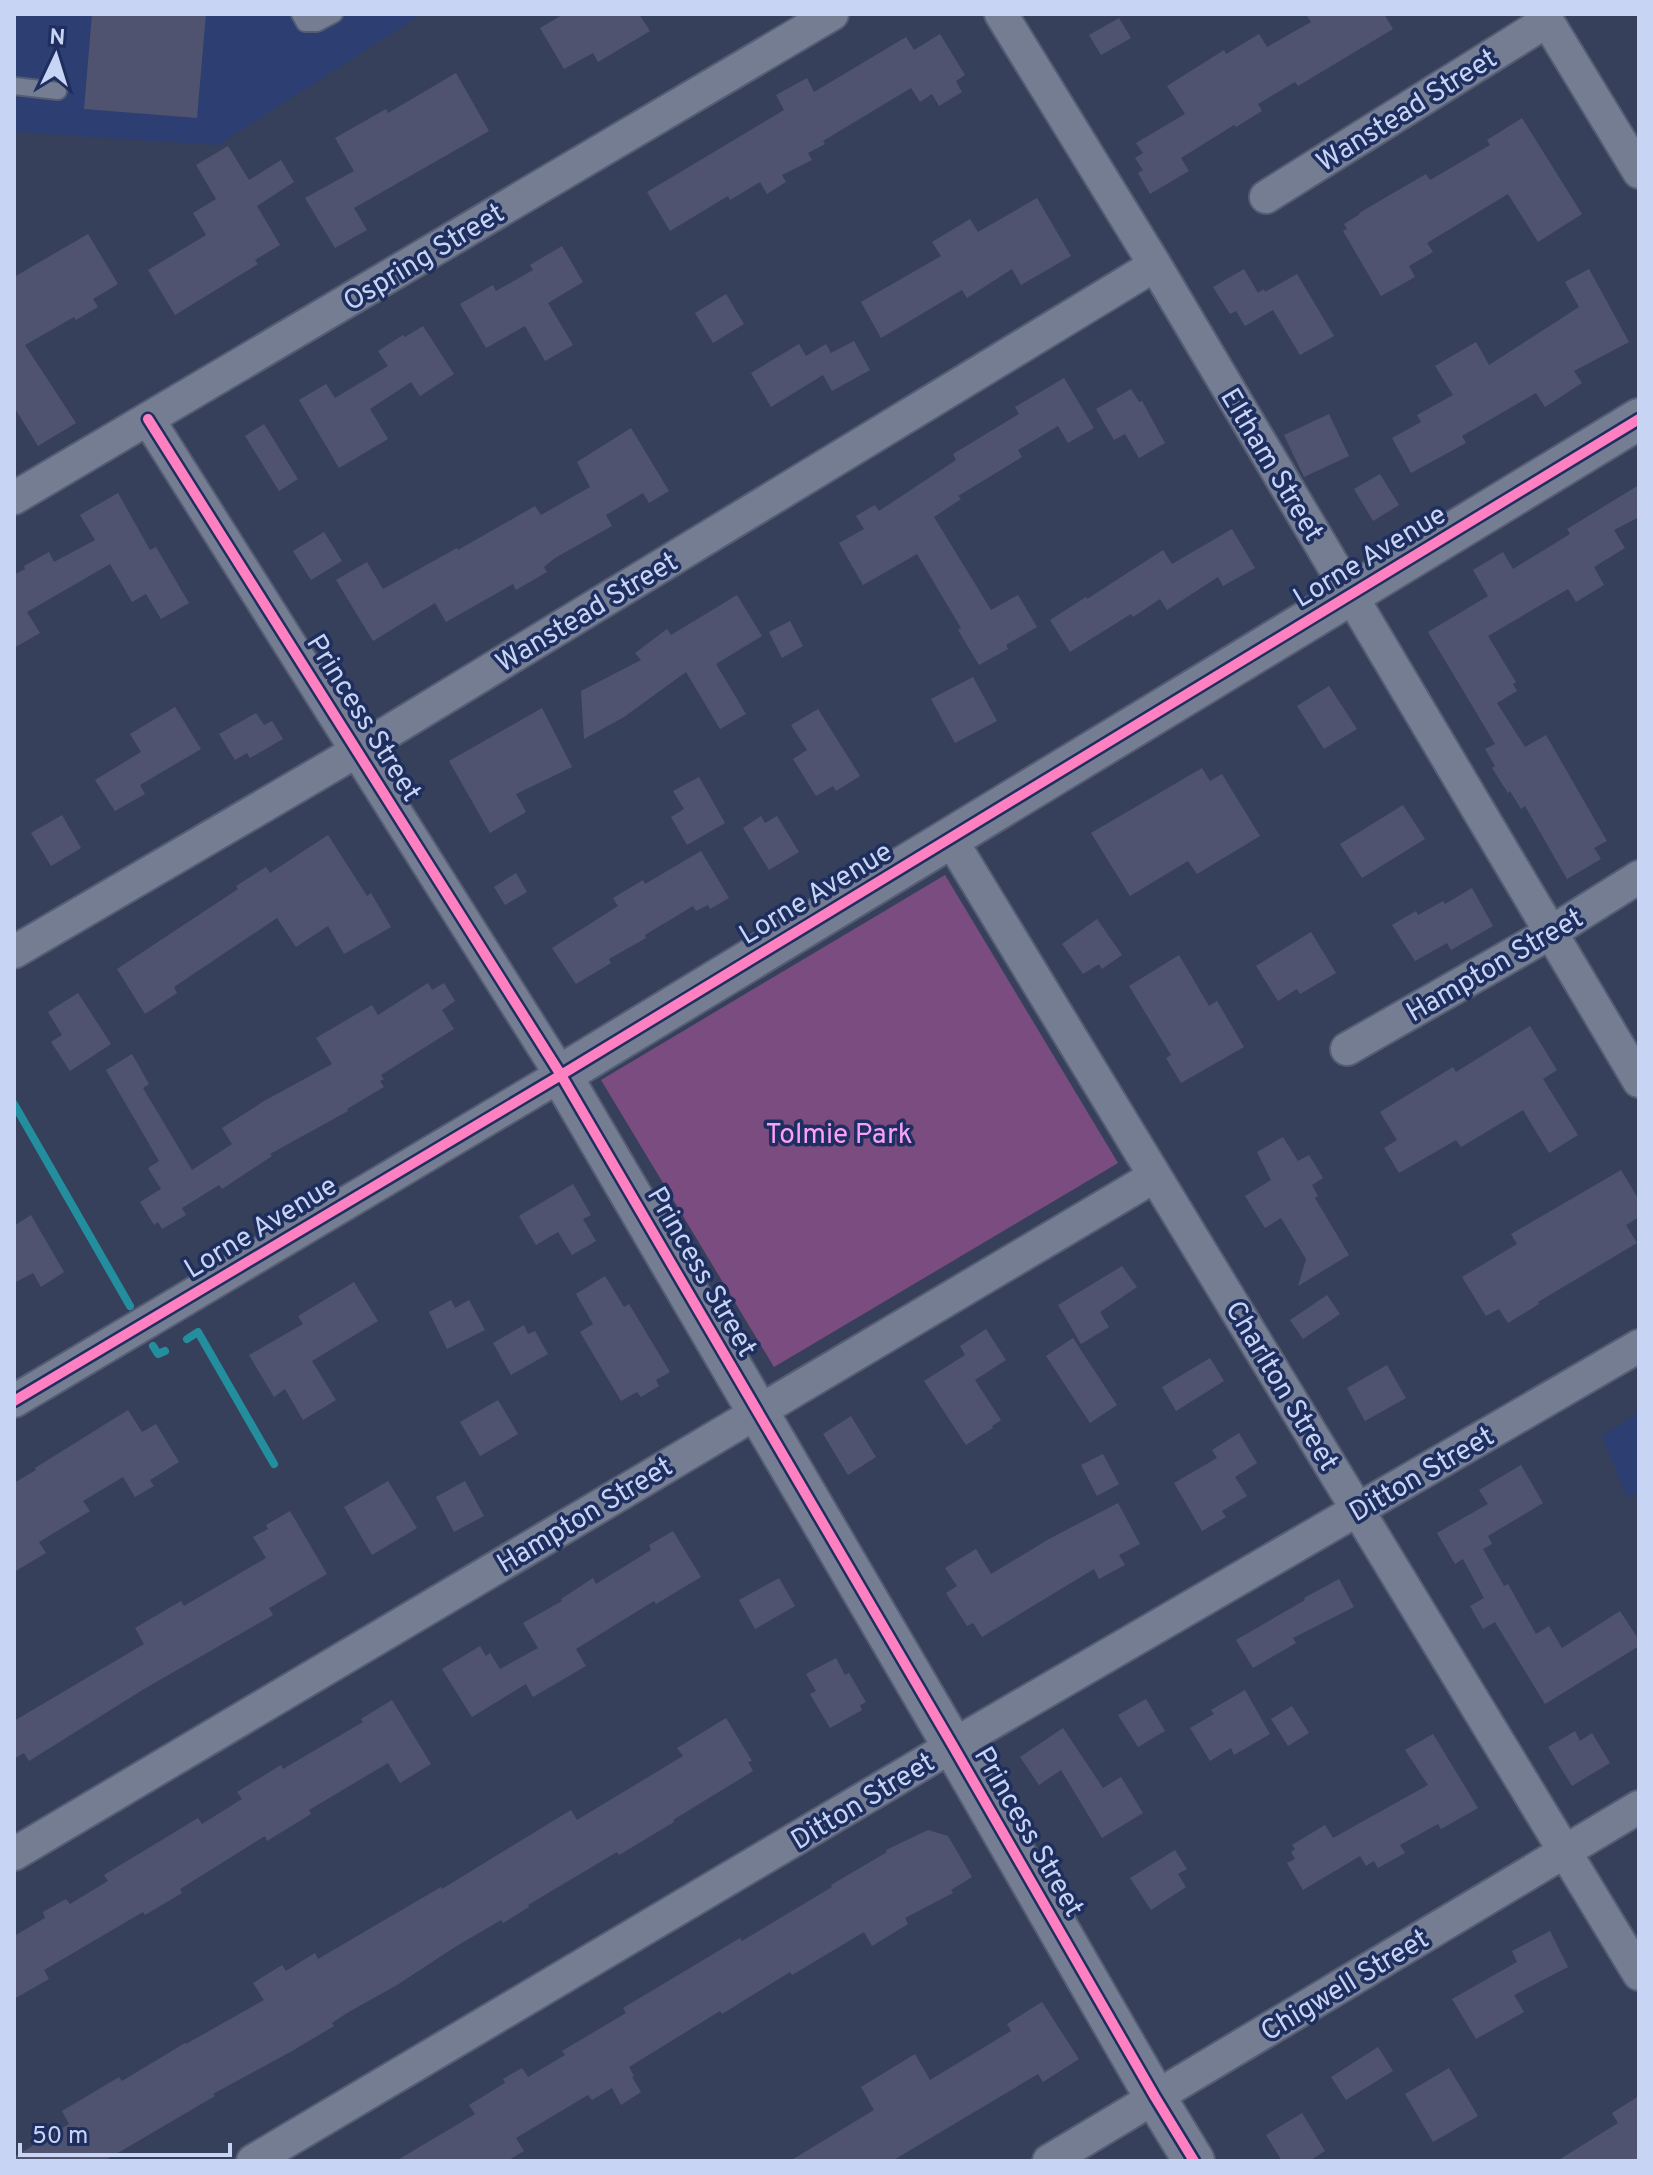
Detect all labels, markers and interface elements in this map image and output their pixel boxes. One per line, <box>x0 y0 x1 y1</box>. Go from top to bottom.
north arrow <box>16 16 96 96</box>
text: N <box>48 25 66 53</box>
street label: Wanstead Street <box>1311 42 1505 181</box>
street label: Ospring Street <box>337 196 512 321</box>
street label: Eltham Street <box>1211 382 1330 549</box>
street label: Lorne Avenue <box>1287 498 1454 617</box>
street label: Wanstead Street <box>490 545 685 682</box>
street label: Princess Street <box>297 628 428 809</box>
street label: Lorne Avenue <box>733 835 900 954</box>
street label: Hampton Street <box>1400 901 1591 1032</box>
park label: Tolmie Park <box>765 1118 913 1154</box>
street label: Lorne Avenue <box>178 1169 345 1288</box>
street label: Princess Street <box>637 1181 764 1364</box>
street label: Charlton Street <box>1215 1295 1345 1478</box>
street label: Ditton Street <box>1344 1420 1501 1532</box>
street label: Hampton Street <box>491 1450 680 1583</box>
street label: Princess Street <box>964 1741 1091 1924</box>
street label: Ditton Street <box>785 1746 942 1860</box>
street label: Chigwell Street <box>1255 1922 1436 2051</box>
scale bar <box>20 2107 230 2157</box>
text: 50 m <box>32 2122 88 2152</box>

